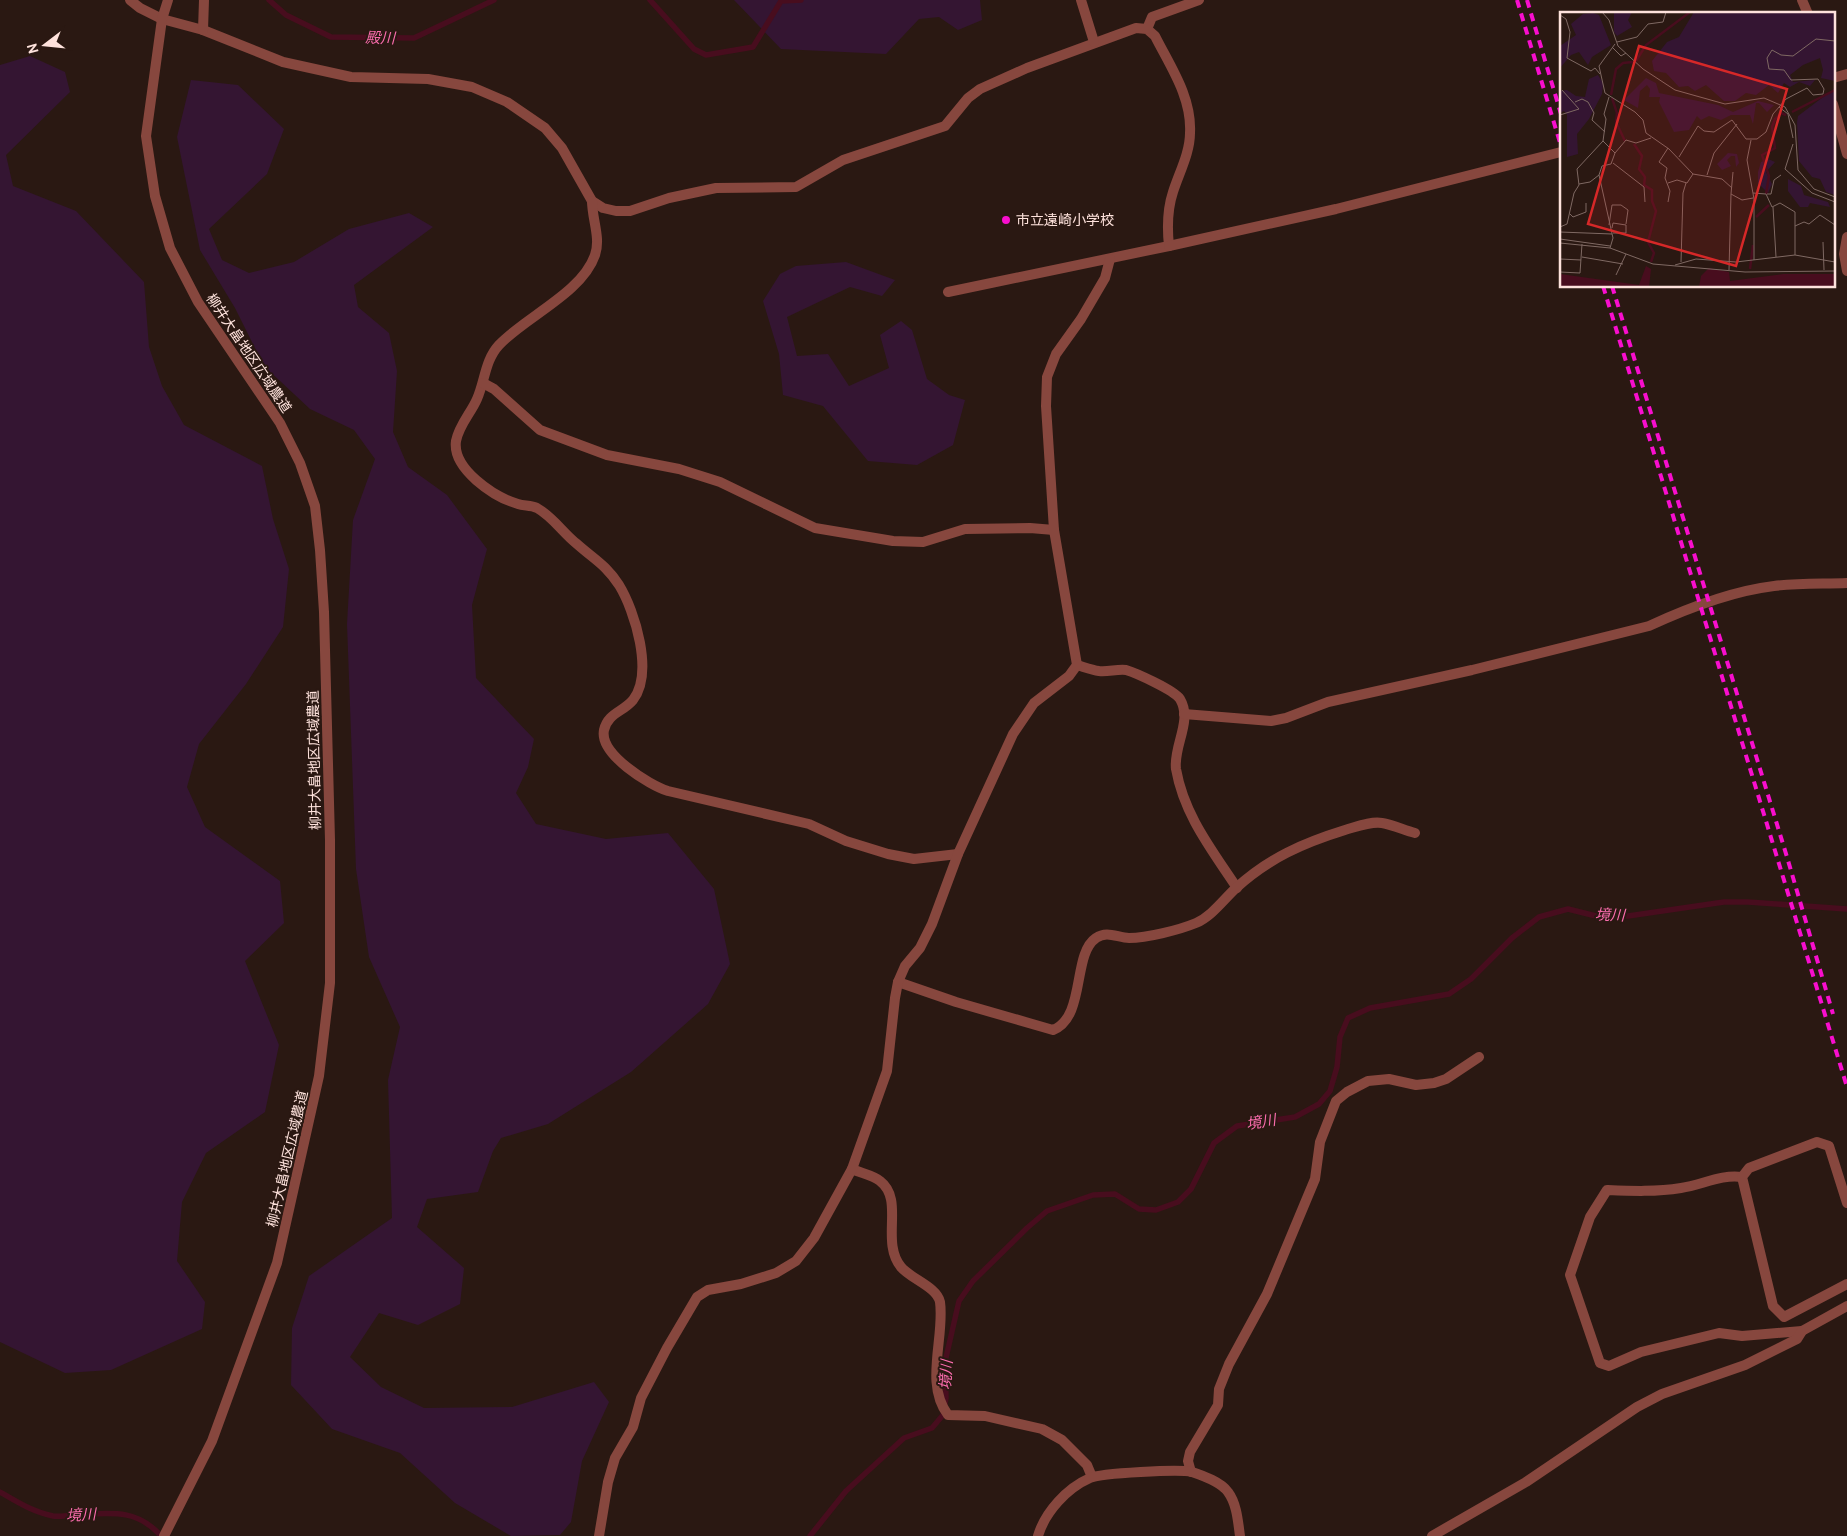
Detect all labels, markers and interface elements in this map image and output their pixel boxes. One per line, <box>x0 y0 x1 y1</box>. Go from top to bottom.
inset map <box>1560 12 1834 288</box>
north arrow <box>20 20 70 70</box>
water label: 殿川 <box>365 30 397 49</box>
text: N <box>24 41 44 55</box>
place label: 市立遠崎小学校 <box>1016 213 1114 230</box>
marker: 市立遠崎小学校 <box>1000 214 1012 226</box>
street label: 柳井大畠地区広域農道 <box>202 290 295 417</box>
street label: 柳井大畠地区広域農道 <box>305 690 325 830</box>
water label: 境川 <box>1595 906 1627 927</box>
street label: 柳井大畠地区広域農道 <box>263 1089 312 1229</box>
water label: 境川 <box>1245 1111 1280 1135</box>
water label: 境川 <box>937 1357 958 1391</box>
water label: 境川 <box>66 1506 99 1527</box>

